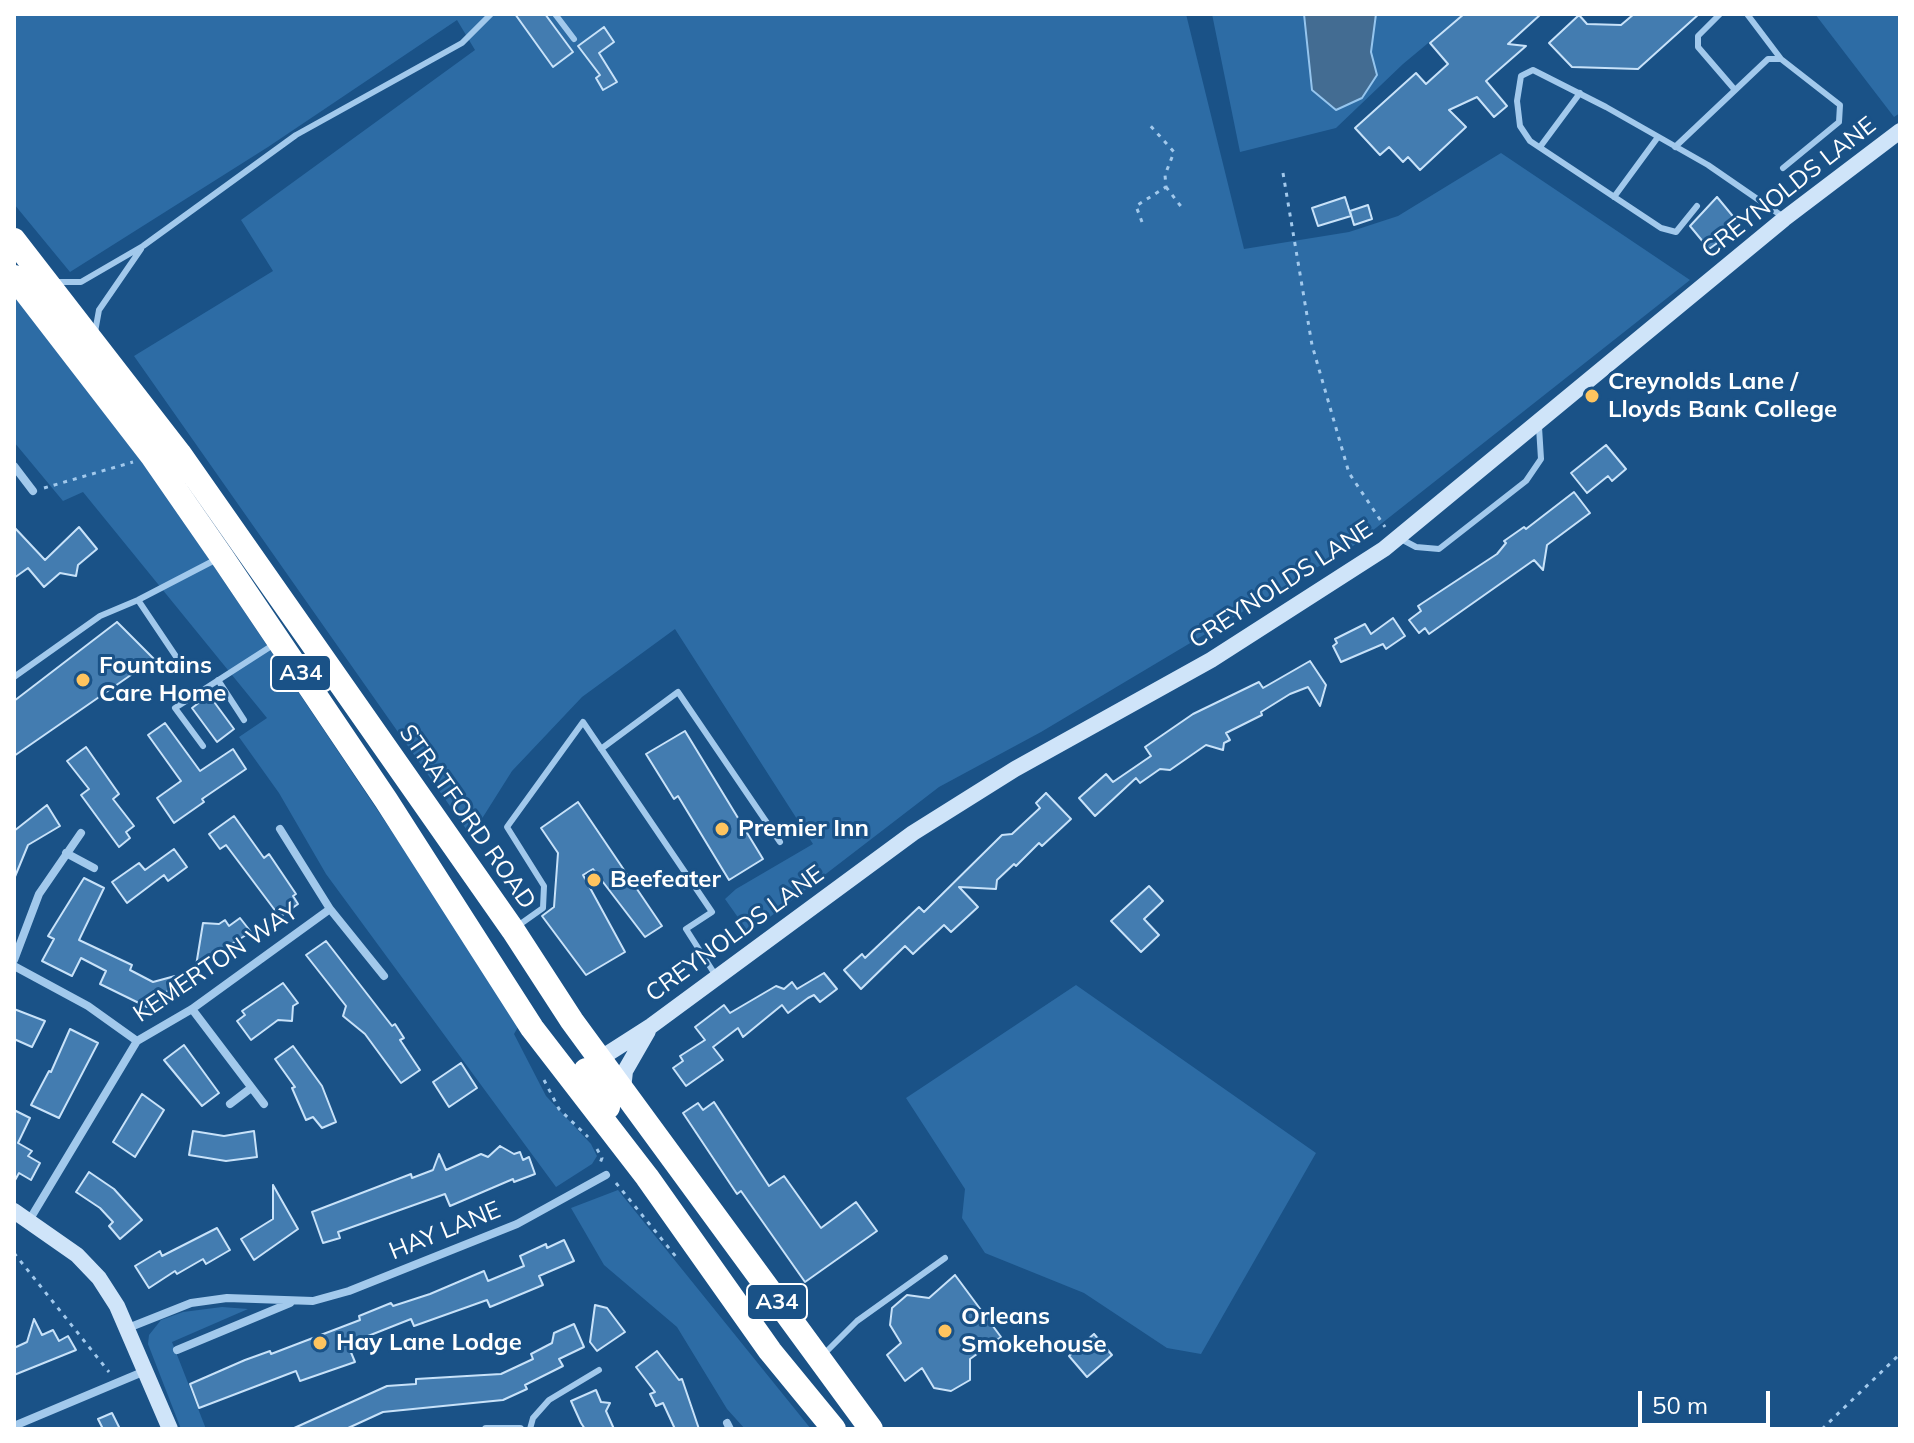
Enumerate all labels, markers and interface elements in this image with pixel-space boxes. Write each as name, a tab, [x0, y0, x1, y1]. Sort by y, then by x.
street label: CREYNOLDS LANE	[1696, 111, 1882, 265]
place label: Creynolds Lane / Lloyds Bank College	[1608, 368, 1837, 424]
marker: Creynolds Lane / Lloyds Bank College	[1583, 387, 1601, 405]
street label: CREYNOLDS LANE	[1184, 515, 1378, 655]
place label: Fountains Care Home	[99, 652, 226, 708]
road number: A34	[271, 655, 331, 691]
marker: Fountains Care Home	[74, 671, 92, 689]
street label: STRATFORD ROAD	[393, 719, 541, 915]
place label: Premier Inn	[738, 815, 869, 843]
marker: Premier Inn	[713, 820, 731, 838]
street label: CREYNOLDS LANE	[640, 860, 830, 1008]
place label: Beefeater	[610, 866, 721, 894]
marker: Beefeater	[585, 871, 603, 889]
street label: KEMERTON WAY	[128, 897, 304, 1029]
street label: HAY LANE	[385, 1196, 505, 1266]
road number: A34	[747, 1284, 807, 1320]
place label: Orleans Smokehouse	[961, 1303, 1107, 1359]
marker: Orleans Smokehouse	[936, 1322, 954, 1340]
place label: Hay Lane Lodge	[336, 1329, 522, 1357]
marker: Hay Lane Lodge	[311, 1334, 329, 1352]
scale bar	[1642, 1375, 1774, 1425]
text: 50 m	[1652, 1390, 1708, 1420]

